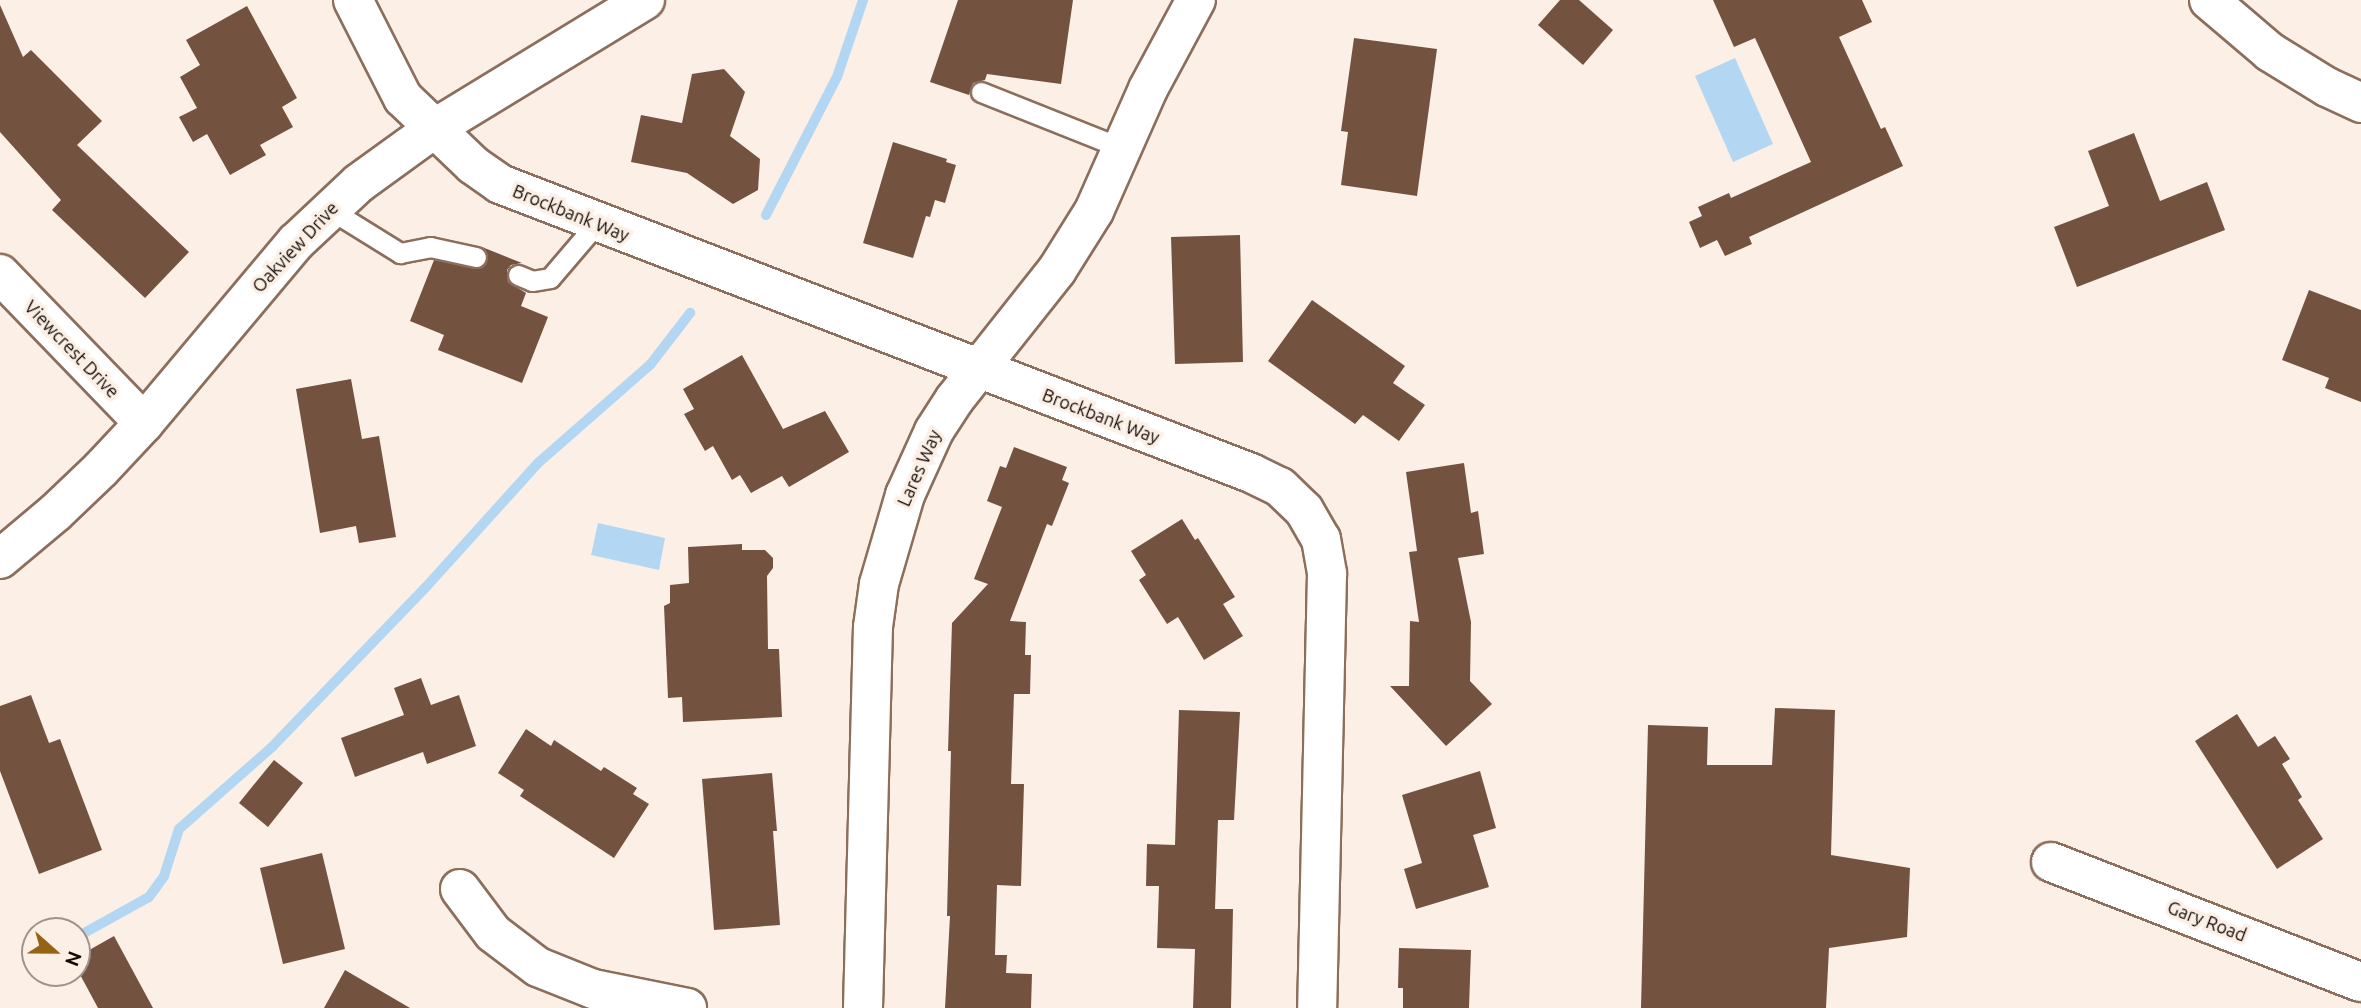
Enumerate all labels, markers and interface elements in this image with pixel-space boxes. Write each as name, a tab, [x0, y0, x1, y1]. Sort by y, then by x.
street label: Brockbank Way	[510, 180, 632, 246]
street label: Oakview Drive	[248, 197, 342, 297]
street label: Viewcrest Drive	[20, 296, 124, 402]
street label: Brockbank Way	[1039, 384, 1163, 448]
street label: Lares Way	[893, 426, 945, 510]
street label: Gary Road	[2165, 896, 2249, 946]
north arrow	[21, 917, 91, 987]
text: N	[61, 948, 87, 969]

